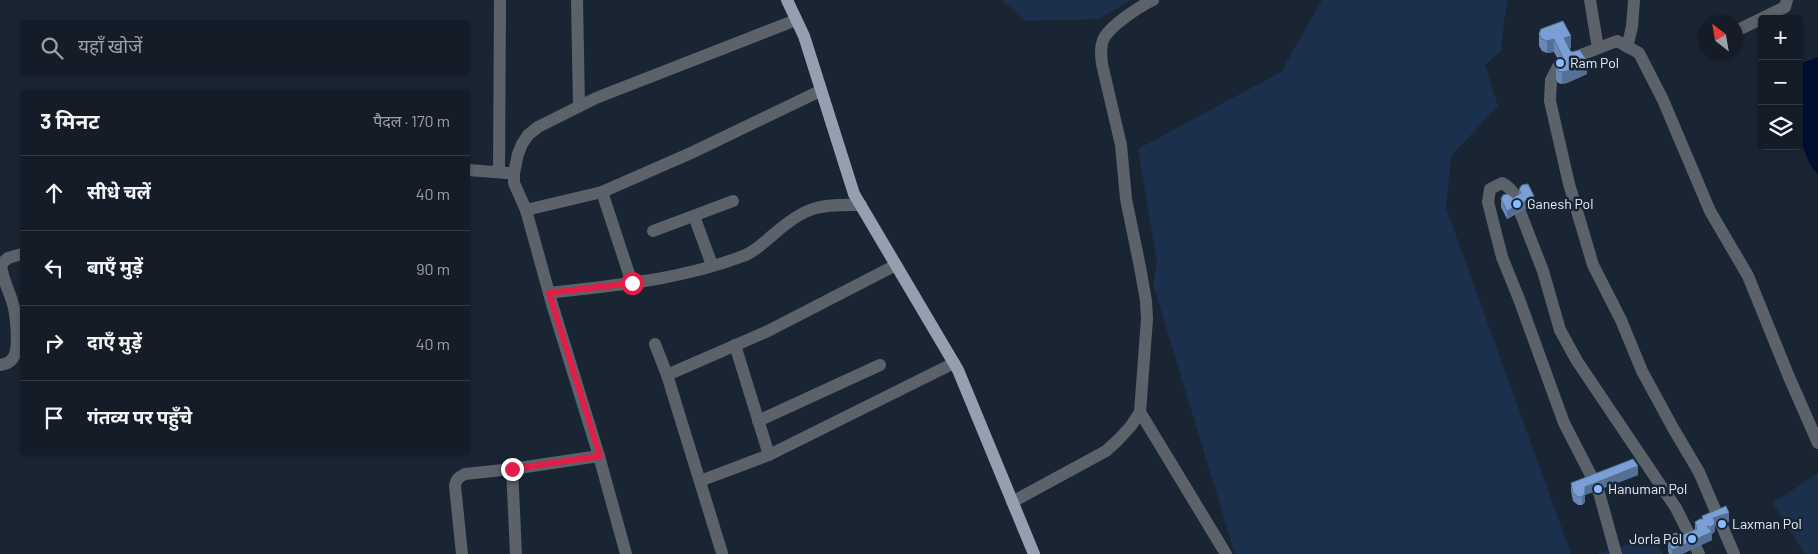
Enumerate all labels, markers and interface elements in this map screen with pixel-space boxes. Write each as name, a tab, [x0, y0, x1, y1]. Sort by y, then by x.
north arrow	[1698, 15, 1743, 60]
map controls	[1758, 15, 1803, 150]
button: +	[1758, 15, 1803, 60]
search box	[20, 20, 470, 75]
icon: search	[38, 34, 66, 62]
text: यहाँ खोजें	[78, 34, 142, 57]
place label: Ram Pol	[1570, 54, 1619, 71]
marker: Ram Pol	[1554, 57, 1566, 69]
button: −	[1758, 60, 1803, 105]
button: layers	[1758, 105, 1803, 150]
text: 3 मिनट	[40, 108, 100, 133]
text: पैदल · 170 m	[373, 111, 450, 130]
icon: ahead	[40, 179, 68, 207]
text: सीधे चलें	[87, 180, 151, 203]
text: 40 m	[416, 184, 450, 203]
place label: Ganesh Pol	[1527, 195, 1593, 212]
marker: Ganesh Pol	[1511, 198, 1523, 210]
icon: left	[40, 254, 68, 282]
text: बाएँ मुड़ें	[87, 255, 143, 278]
text: 90 m	[416, 259, 450, 278]
route start	[621, 272, 644, 295]
icon: right	[40, 329, 68, 357]
text: दाएँ मुड़ें	[87, 330, 142, 353]
text: 40 m	[416, 334, 450, 353]
icon: arrive	[40, 404, 68, 432]
text: गंतव्य पर पहुँचे	[87, 405, 192, 428]
route end	[501, 458, 524, 481]
place label: Hanuman Pol	[1608, 480, 1687, 497]
marker: Hanuman Pol	[1592, 483, 1604, 495]
place label: Laxman Pol	[1732, 515, 1802, 532]
marker: Laxman Pol	[1716, 518, 1728, 530]
place label: Jorla Pol	[1629, 530, 1682, 547]
marker: Jorla Pol	[1686, 533, 1698, 545]

